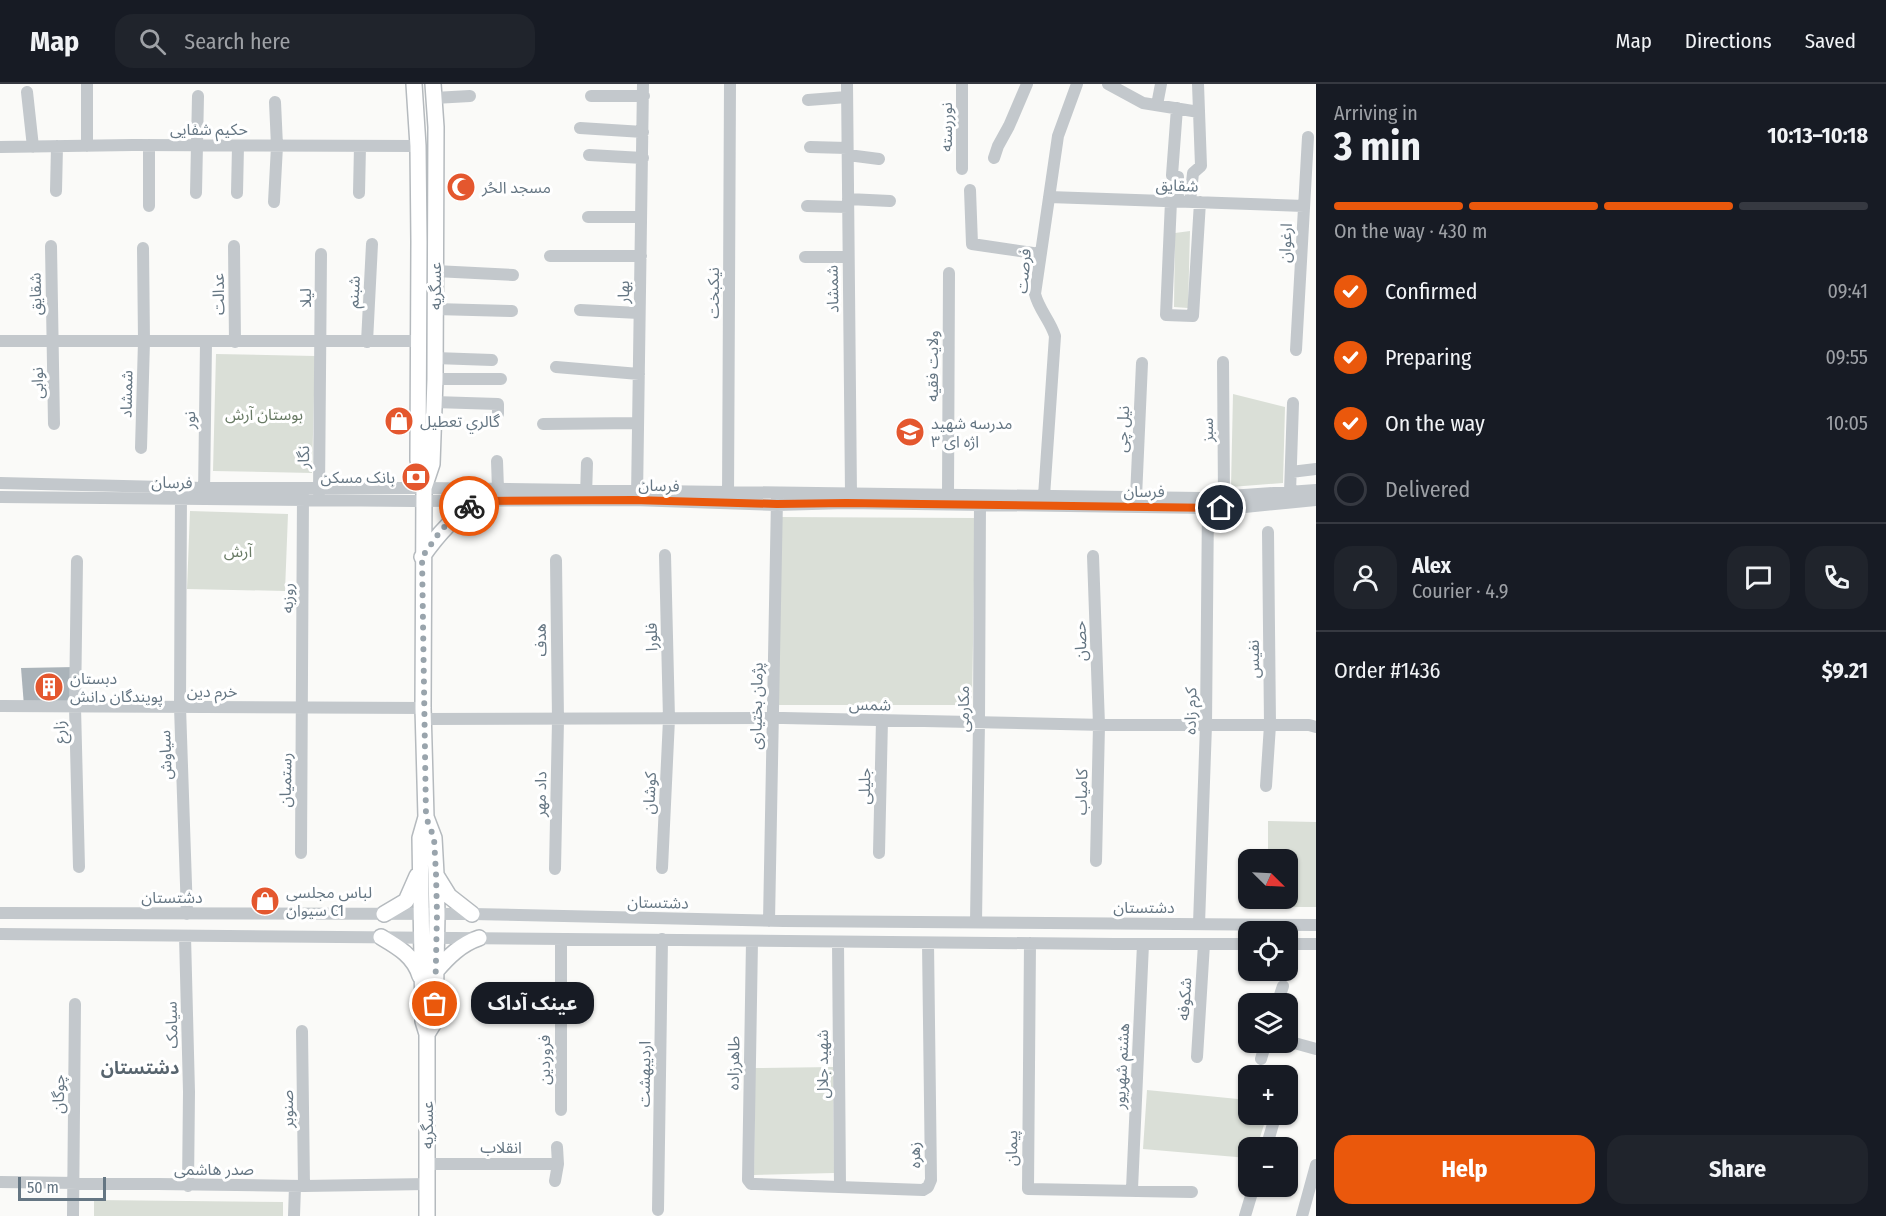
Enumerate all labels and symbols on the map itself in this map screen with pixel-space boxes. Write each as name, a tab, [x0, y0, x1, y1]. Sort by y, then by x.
street label: نوررسته	[937, 102, 956, 152]
street label: حکیم شفایی	[170, 120, 248, 142]
mosque icon: مسجد الحُر	[445, 171, 477, 203]
street label: شقایق	[1155, 175, 1199, 197]
place label: مسجد الحُر	[481, 178, 551, 197]
street label: ارغوان	[1275, 223, 1296, 263]
street label: فرصت	[1012, 248, 1035, 294]
street label: عسگریه	[426, 262, 445, 310]
street label: شمشاد	[823, 265, 842, 313]
street label: نیکبخت	[704, 267, 723, 319]
street label: شقایق	[26, 272, 46, 316]
street label: عدالت	[209, 273, 228, 315]
street label: شبنم	[343, 275, 367, 309]
street label: بهار	[614, 280, 633, 305]
street label: لیلا	[296, 288, 315, 308]
street label: ولایت فقیه	[923, 330, 942, 402]
street label: نوابی	[28, 367, 47, 399]
street label: شمشاد	[117, 370, 136, 418]
park label: بوستان آرش	[225, 405, 303, 424]
shop icon: گالري تعطيل	[383, 405, 415, 437]
street label: نیل چی	[1112, 405, 1134, 453]
street label: نور	[180, 411, 199, 430]
place label: گالري تعطيل	[420, 412, 500, 434]
place label: مدرسه شهید اژه ای ۳	[931, 414, 1013, 451]
school or university icon: مدرسه شهید اژه ای ۳	[894, 416, 926, 448]
street label: سبز	[1198, 418, 1217, 443]
street label: نگار	[294, 445, 313, 470]
bank icon: بانک مسکن	[400, 461, 432, 493]
place label: بانک مسکن	[321, 468, 395, 487]
street label: فرسان	[151, 473, 193, 492]
street label: فرسان	[638, 475, 680, 496]
courier	[439, 476, 499, 536]
street label: فرسان	[1123, 482, 1165, 501]
pin	[1195, 482, 1246, 533]
park label: آرش	[224, 542, 254, 561]
street label: روزبه	[278, 583, 297, 613]
street label: حصان	[1070, 621, 1091, 661]
street label: فلورا	[642, 622, 661, 652]
street label: هدف	[531, 623, 550, 657]
street label: نفیس	[1244, 640, 1263, 678]
street label: پژمان بختیاری	[746, 662, 768, 750]
place label: دبستان پویندگان دانش	[70, 669, 163, 707]
building icon: دبستان پویندگان دانش	[33, 671, 65, 703]
street label: خرم دین	[187, 682, 237, 704]
street label: مکارمی	[954, 686, 973, 732]
street label: کرم زاده	[1181, 687, 1203, 735]
street label: شمس	[849, 695, 891, 714]
street label: زارع	[50, 720, 72, 744]
street label: سیاوش	[155, 730, 176, 780]
street label: رستمیان	[276, 752, 295, 808]
street label: جلیلی	[855, 767, 874, 805]
street label: کامیاب	[1072, 768, 1091, 815]
street label: داد مهر	[531, 771, 550, 818]
street label: کوشان	[639, 771, 660, 815]
north arrow	[1238, 849, 1298, 909]
place label: لباس مجلسی سیوان C1	[286, 883, 372, 920]
shop icon: لباس مجلسی سیوان C1	[249, 885, 281, 917]
street label: دشتستان	[141, 888, 203, 907]
street label: دشتستان	[627, 892, 689, 913]
street label: دشتستان	[1113, 898, 1175, 917]
street label: شکوفه	[1174, 977, 1195, 1021]
pin	[409, 978, 460, 1029]
callout: عینک آداک	[471, 983, 594, 1025]
street label: سیامک	[162, 1001, 181, 1049]
street label: هشتم شهریور	[1110, 1022, 1136, 1111]
street label: شهید جلال	[813, 1029, 833, 1099]
street label: فروردین	[535, 1035, 554, 1085]
street label: طاهرزاده	[724, 1035, 743, 1090]
street label: اردیبهشت	[634, 1041, 655, 1107]
district label: دشتستان	[101, 1057, 179, 1079]
street label: چوگان	[49, 1074, 69, 1114]
street label: صنوبر	[278, 1090, 297, 1129]
street label: عسگریه	[418, 1101, 437, 1149]
street label: پیمان	[1002, 1130, 1022, 1166]
street label: انقلاب	[480, 1138, 522, 1157]
street label: زهره	[905, 1142, 924, 1168]
street label: صدر هاشمی	[174, 1160, 254, 1179]
scale bar	[18, 1174, 106, 1202]

